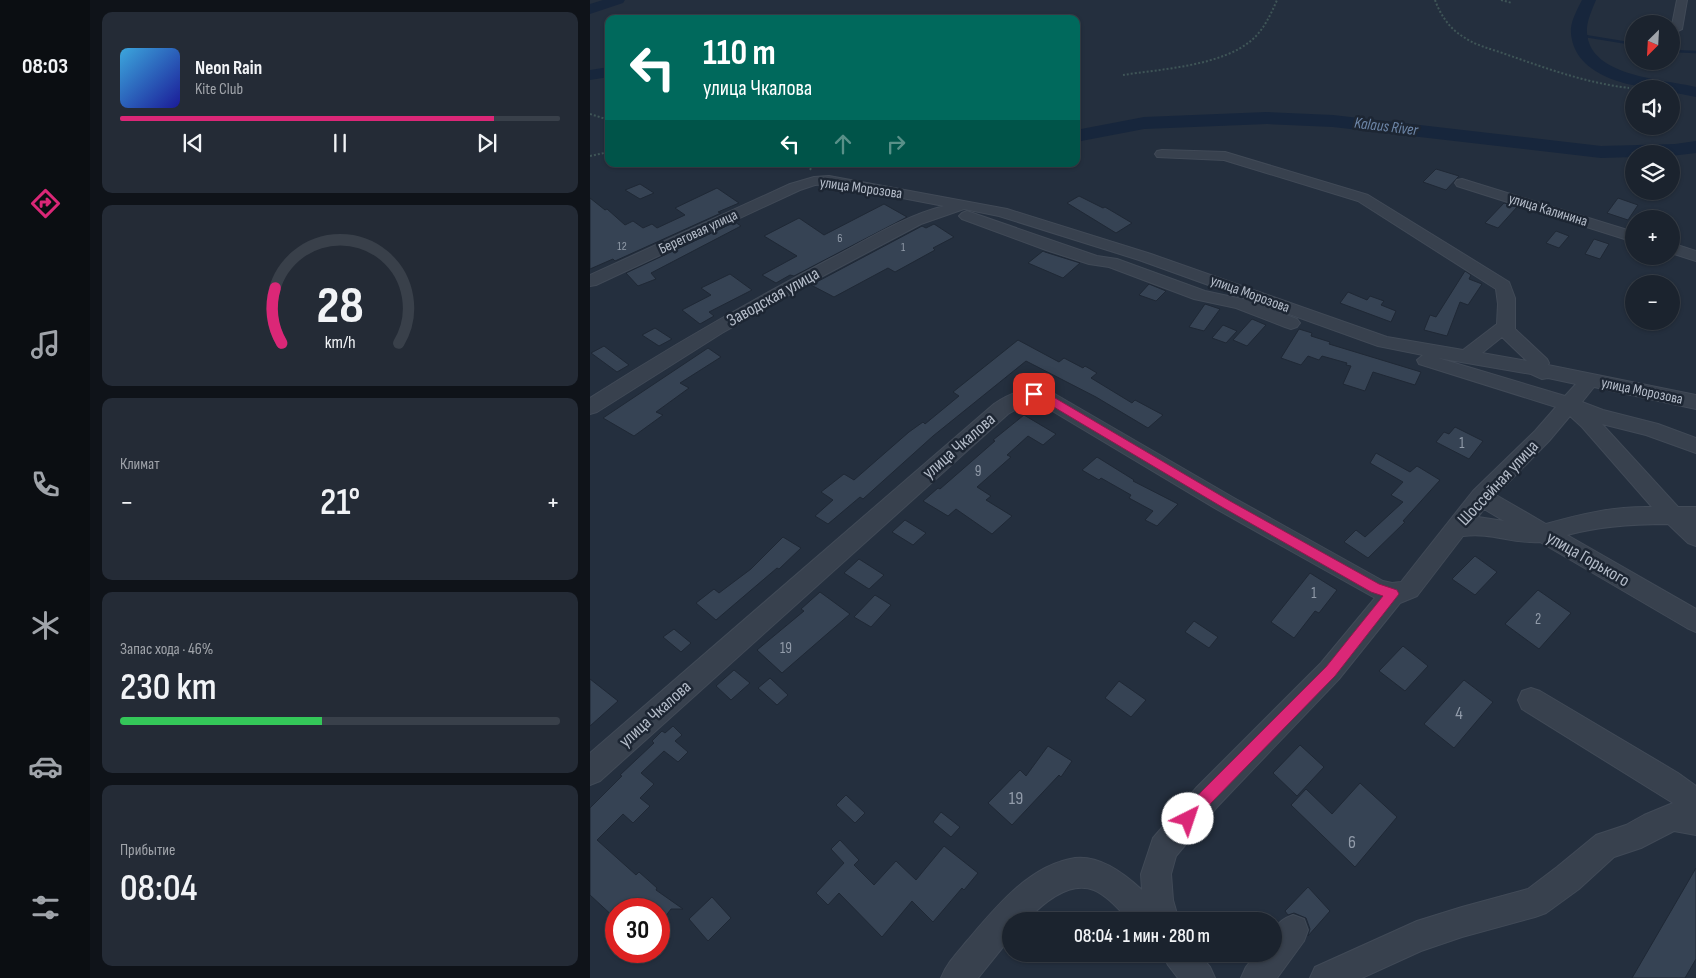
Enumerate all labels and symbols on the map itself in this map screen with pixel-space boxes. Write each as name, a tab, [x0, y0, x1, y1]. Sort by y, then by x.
north arrow	[1625, 15, 1680, 70]
water label: Kalaus River	[1353, 114, 1419, 140]
street label: улица Морозова	[819, 173, 904, 203]
street label: улица Калинина	[1506, 189, 1590, 231]
street label: Береговая улица	[655, 205, 741, 259]
house number: 6	[837, 231, 843, 246]
house number: 12	[617, 239, 627, 254]
house number: 1	[901, 240, 906, 255]
street label: Заводская улица	[723, 263, 823, 331]
street label: улица Морозова	[1208, 271, 1292, 317]
pin	[1013, 373, 1055, 415]
street label: улица Морозова	[1599, 373, 1685, 409]
street label: улица Чкалова	[918, 409, 1000, 483]
house number: 1	[1459, 434, 1465, 453]
street label: Шоссейная улица	[1453, 436, 1543, 530]
house number: 9	[975, 462, 981, 481]
street label: улица Горького	[1543, 527, 1633, 591]
house number: 1	[1311, 584, 1317, 603]
house number: 2	[1535, 610, 1541, 629]
house number: 19	[780, 639, 792, 658]
street label: улица Чкалова	[615, 676, 695, 752]
house number: 4	[1455, 703, 1463, 724]
house number: 19	[1009, 788, 1023, 809]
position arrow	[1161, 792, 1213, 844]
house number: 6	[1348, 832, 1356, 853]
speed limit sign: 30	[605, 898, 670, 963]

